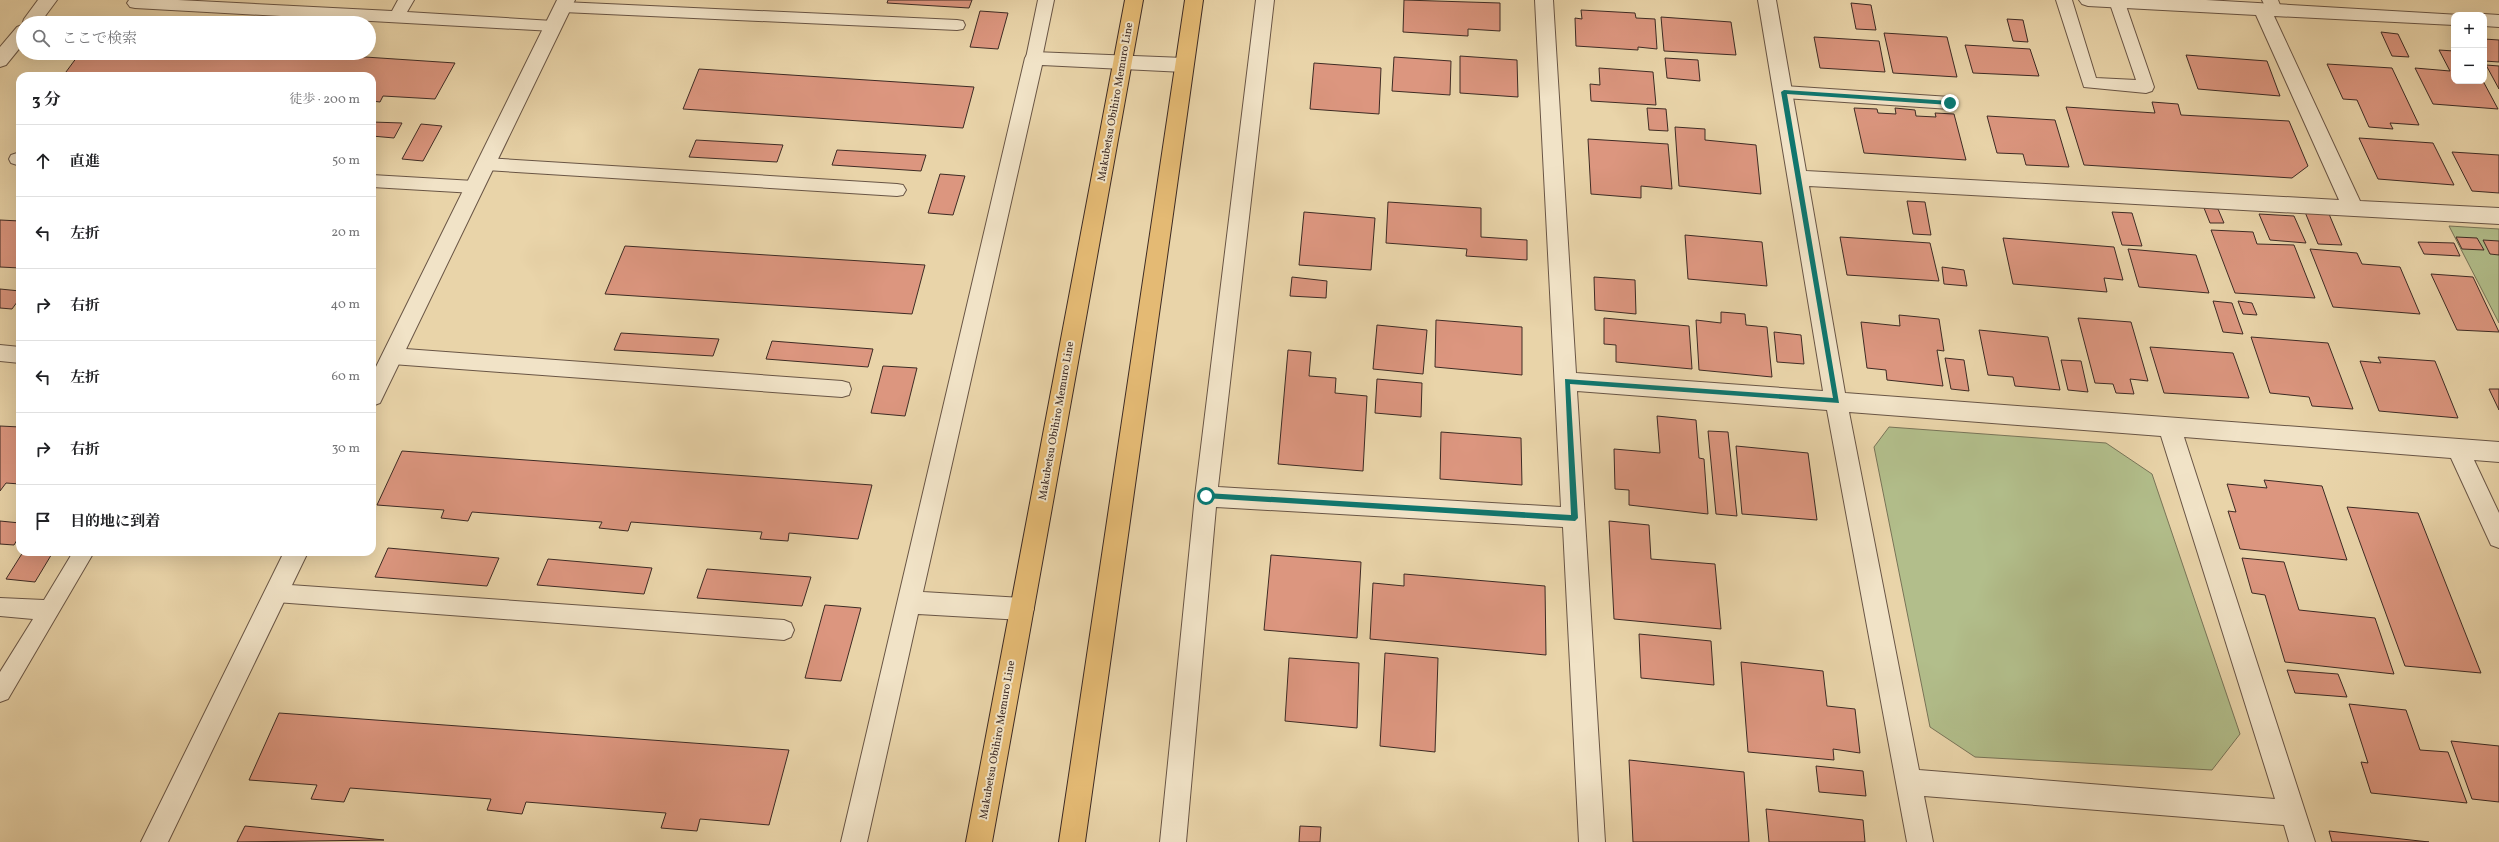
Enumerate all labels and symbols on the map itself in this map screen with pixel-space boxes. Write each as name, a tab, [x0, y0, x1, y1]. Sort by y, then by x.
street label: Makubetsu Obihiro Memuro Line	[1095, 21, 1137, 183]
route end	[1941, 94, 1959, 112]
street label: Makubetsu Obihiro Memuro Line	[1036, 340, 1078, 502]
route start	[1197, 487, 1215, 505]
street label: Makubetsu Obihiro Memuro Line	[977, 659, 1019, 821]

